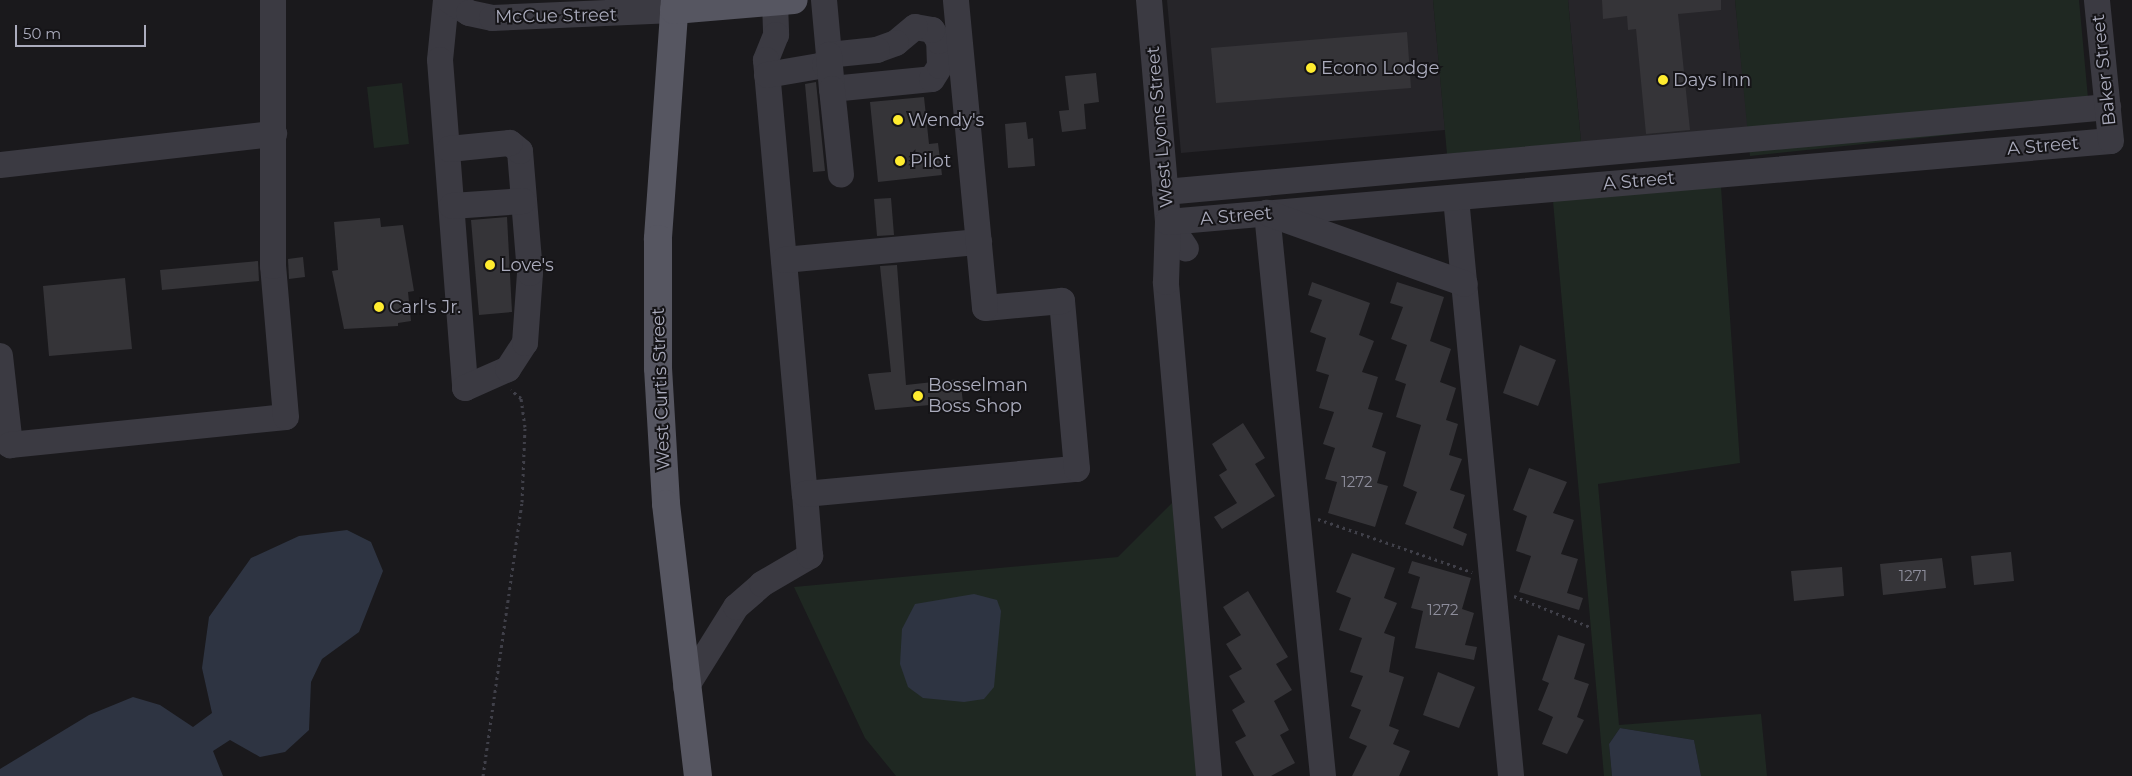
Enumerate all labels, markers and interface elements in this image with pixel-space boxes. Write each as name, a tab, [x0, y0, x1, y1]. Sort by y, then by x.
street label: McCue Street	[495, 4, 617, 28]
street label: Baker Street	[2087, 13, 2121, 127]
scale bar	[18, 15, 149, 47]
text: 50 m	[23, 24, 61, 43]
street label: West Lyons Street	[1142, 45, 1178, 209]
place label: Econo Lodge	[1321, 57, 1439, 79]
marker: Econo Lodge	[1305, 62, 1317, 74]
place label: Days Inn	[1673, 69, 1751, 91]
marker: Days Inn	[1657, 74, 1669, 86]
place label: Wendy's	[908, 109, 984, 131]
marker: Wendy's	[892, 114, 904, 126]
street label: A Street	[2006, 132, 2080, 160]
place label: Pilot	[910, 150, 951, 172]
marker: Pilot	[894, 155, 906, 167]
street label: A Street	[1602, 167, 1676, 195]
street label: A Street	[1199, 202, 1273, 230]
place label: Love's	[500, 254, 554, 276]
marker: Love's	[484, 259, 496, 271]
place label: Carl's Jr.	[389, 296, 461, 318]
marker: Carl's Jr.	[373, 301, 385, 313]
street label: West Curtis Street	[647, 307, 675, 471]
place label: Bosselman Boss Shop	[928, 375, 1028, 418]
marker: Bosselman Boss Shop	[912, 390, 924, 402]
house number: 1272	[1341, 473, 1373, 491]
house number: 1271	[1899, 567, 1927, 585]
house number: 1272	[1427, 601, 1459, 619]

